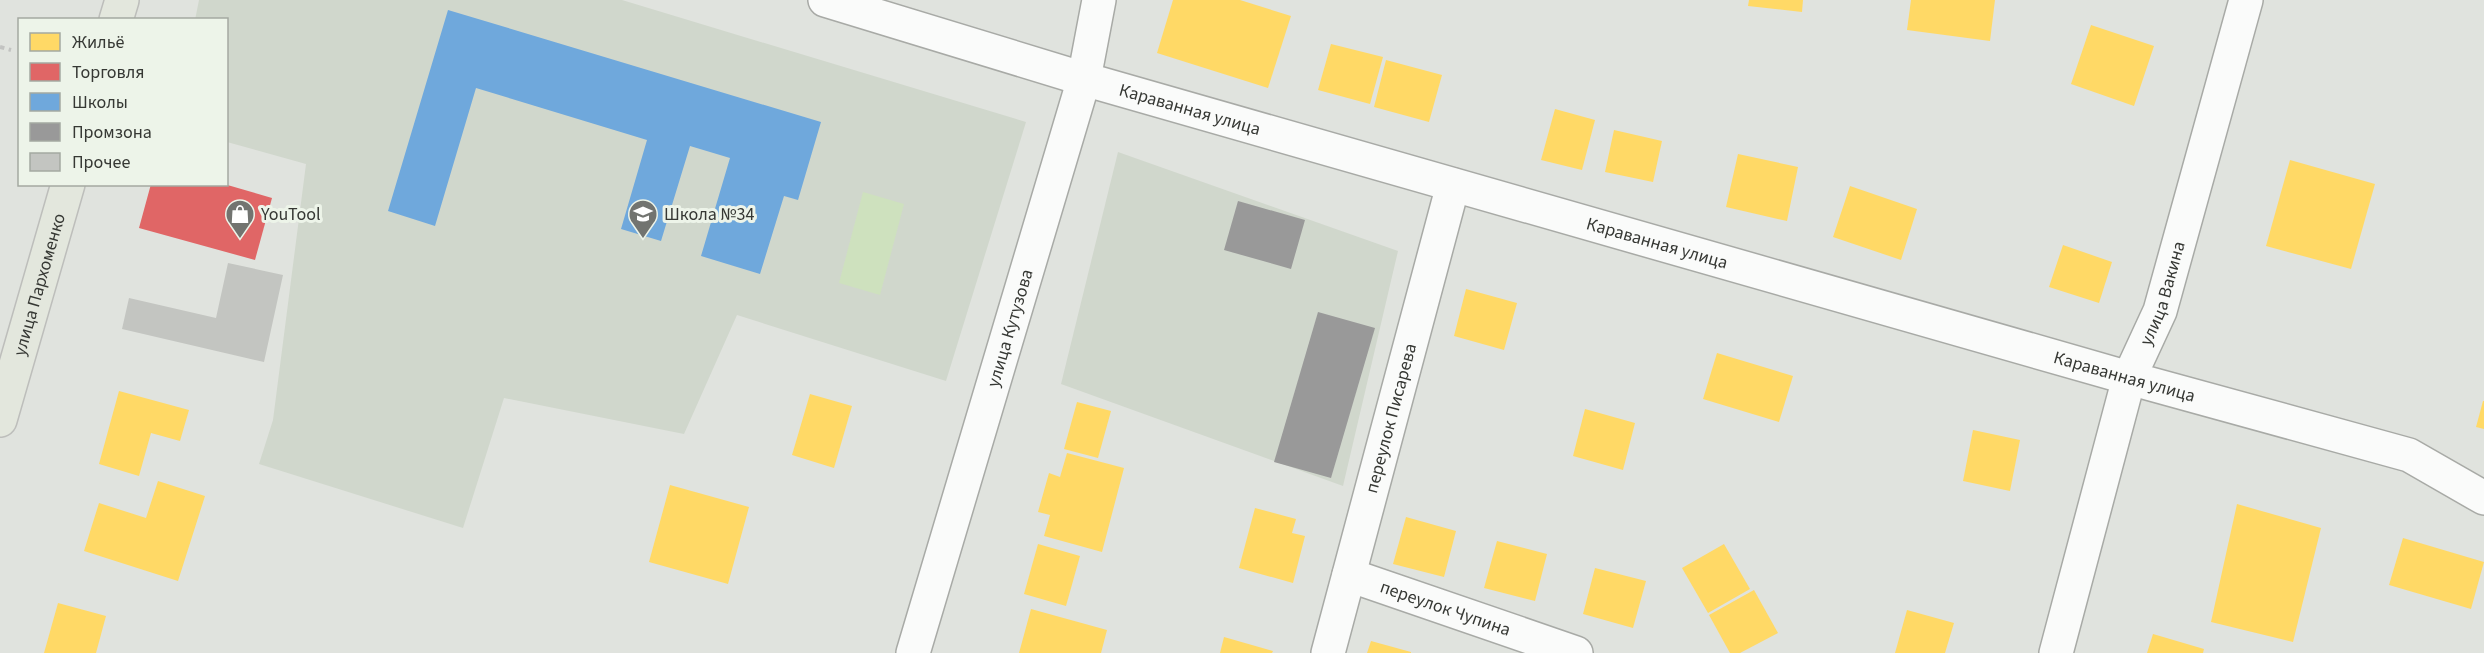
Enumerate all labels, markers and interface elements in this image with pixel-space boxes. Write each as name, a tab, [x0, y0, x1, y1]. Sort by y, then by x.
legend	[18, 18, 228, 186]
text: Жильё	[72, 30, 125, 55]
text: Торговля	[72, 60, 145, 85]
street label: Караванная улица	[1116, 77, 1264, 141]
text: Школы	[72, 90, 128, 115]
text: Промзона	[72, 120, 152, 145]
text: Прочее	[72, 150, 130, 175]
shop icon: YouTool	[224, 198, 256, 240]
school or university icon: Школа №34	[627, 198, 659, 240]
place label: YouTool	[260, 202, 321, 227]
place label: Школа №34	[664, 202, 754, 227]
street label: улица Пархоменко	[7, 210, 71, 359]
street label: Караванная улица	[1584, 211, 1731, 275]
street label: улица Вакина	[2133, 238, 2191, 350]
street label: улица Кутузова	[980, 266, 1039, 390]
street label: переулок Писарева	[1359, 341, 1423, 496]
street label: Караванная улица	[2051, 345, 2198, 408]
street label: переулок Чупина	[1377, 574, 1514, 642]

